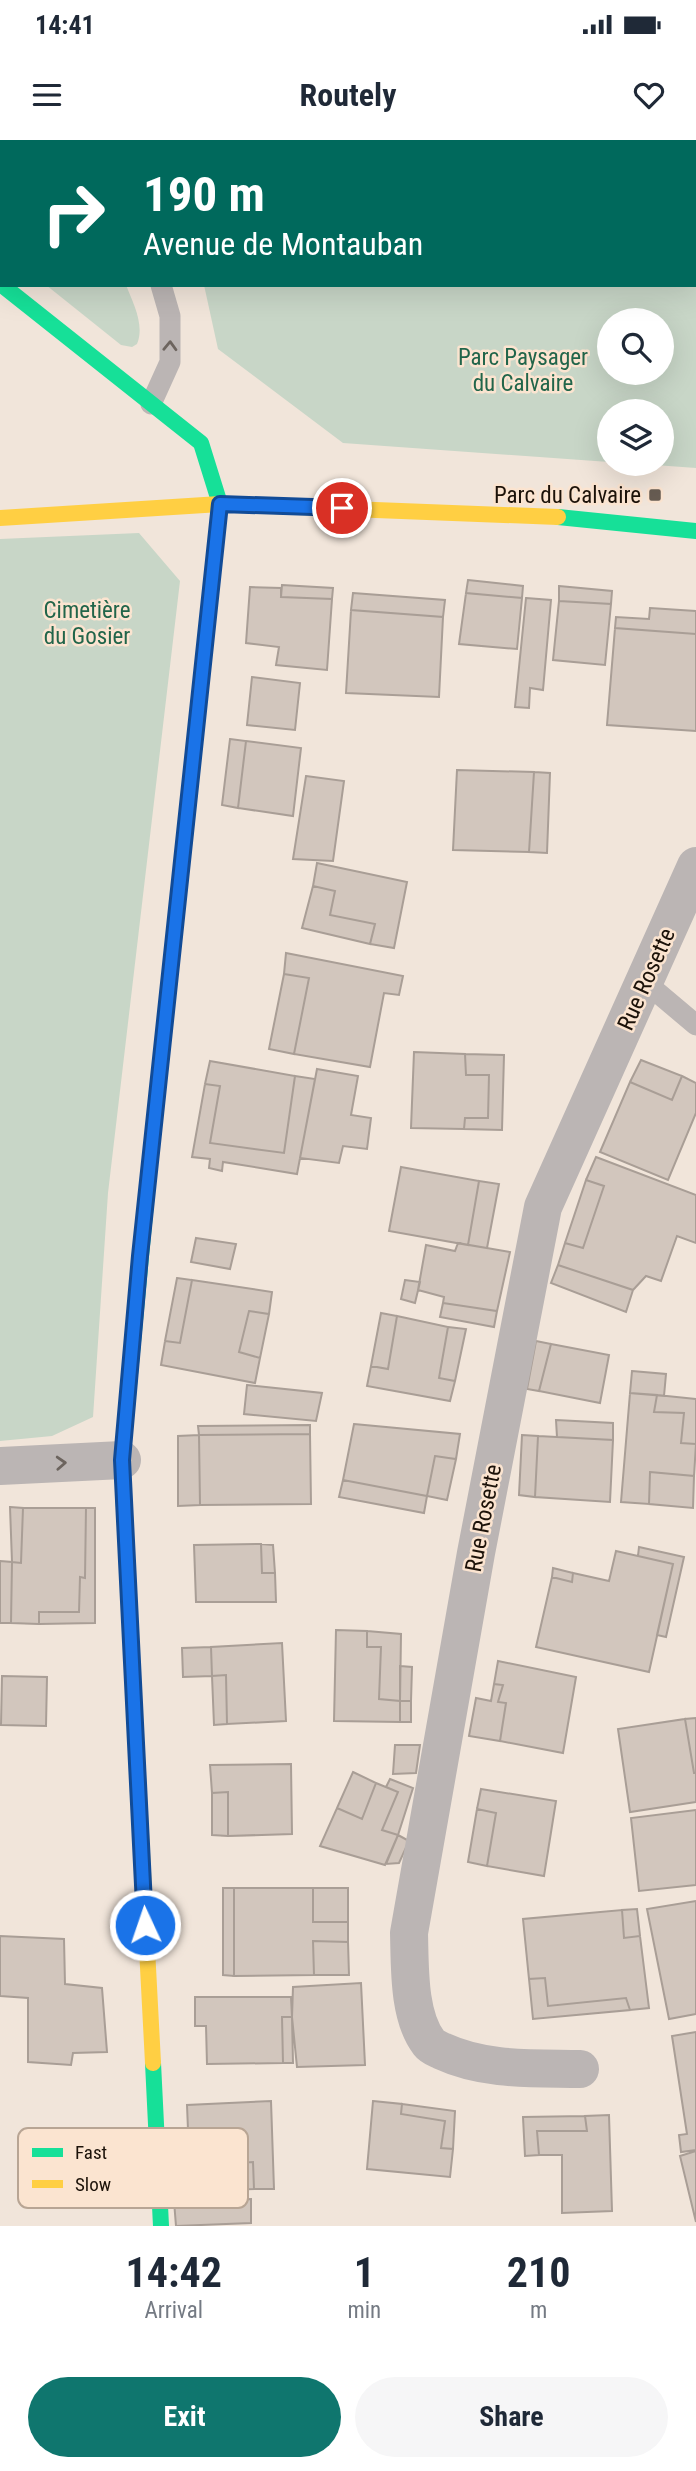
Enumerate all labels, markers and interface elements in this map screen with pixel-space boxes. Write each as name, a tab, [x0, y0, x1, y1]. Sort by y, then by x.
text: 14:41	[35, 10, 95, 40]
icon: menu	[28, 76, 66, 114]
text: Routely	[300, 76, 396, 114]
icon: heart	[630, 76, 668, 114]
text: 190 m	[143, 166, 265, 223]
icon: right	[28, 168, 119, 259]
text: Avenue de Montauban	[143, 225, 423, 263]
map controls	[597, 308, 674, 476]
button: search	[597, 308, 674, 385]
one-way arrow	[163, 340, 178, 351]
park label: Parc Paysager du Calvaire	[458, 344, 588, 397]
button: layers	[597, 399, 674, 476]
pin	[312, 478, 372, 538]
place label: Parc du Calvaire	[494, 482, 641, 509]
marker: Parc du Calvaire	[647, 487, 663, 503]
icon: arrive	[323, 489, 361, 527]
park label: Cimetière du Gosier	[44, 597, 130, 650]
street label: Rue Rosette	[612, 924, 681, 1034]
one-way arrow	[56, 1455, 67, 1470]
street label: Rue Rosette	[460, 1462, 507, 1574]
position arrow	[108, 1888, 182, 1962]
legend	[18, 2128, 248, 2208]
text: Fast	[75, 2141, 107, 2164]
text: Slow	[75, 2173, 111, 2196]
text: 14:42	[126, 2248, 222, 2297]
text: 1	[354, 2248, 375, 2297]
text: 210	[507, 2248, 570, 2297]
text: Arrival	[144, 2297, 203, 2324]
text: min	[347, 2297, 381, 2324]
text: m	[530, 2297, 547, 2324]
button: Exit	[28, 2377, 341, 2457]
button: Share	[355, 2377, 668, 2457]

